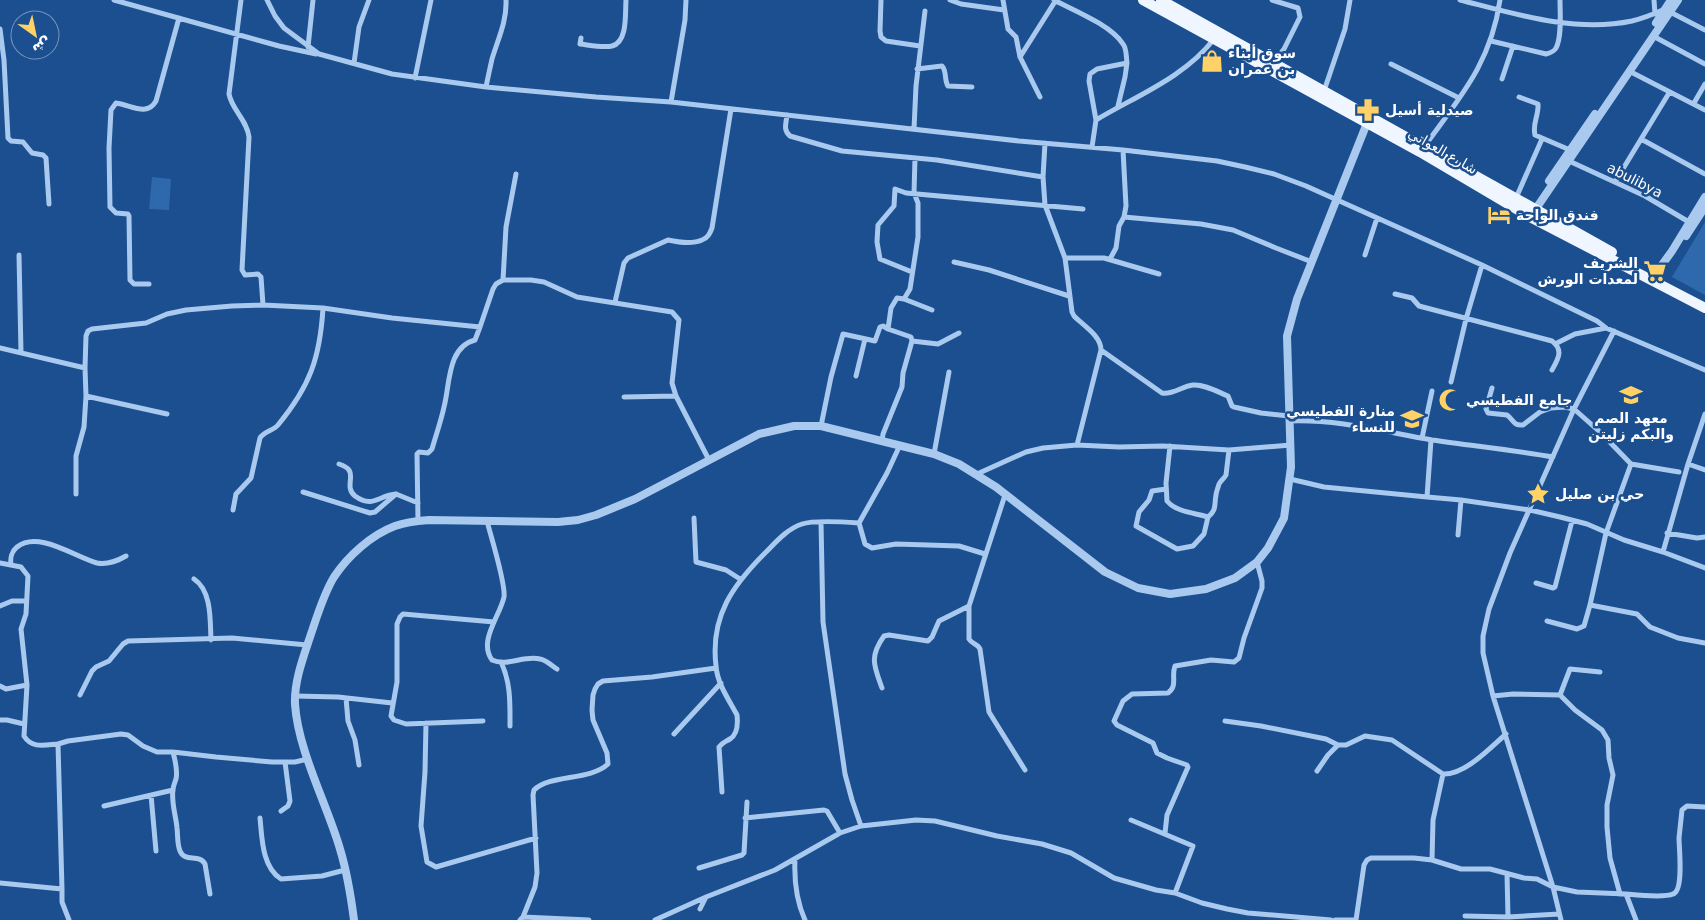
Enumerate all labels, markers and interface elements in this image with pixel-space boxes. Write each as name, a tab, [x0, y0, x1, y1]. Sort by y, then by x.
north arrow	[10, 10, 60, 60]
text: ش	[30, 34, 55, 58]
place label: سوق أبناء بن عمران	[1228, 44, 1296, 78]
shop icon: سوق أبناء بن عمران	[1199, 48, 1225, 74]
pharmacy icon: صيدلية أسيل	[1355, 97, 1381, 123]
place label: صيدلية أسيل	[1385, 101, 1473, 118]
street label: شارع العواتي	[1405, 125, 1480, 178]
street label: abulibya	[1605, 159, 1665, 201]
hotel icon: فندق الواحة	[1486, 202, 1512, 228]
place label: فندق الواحة	[1516, 207, 1599, 224]
place label: الشريف لمعدات الورش	[1537, 255, 1638, 288]
supermarket icon: الشريف لمعدات الورش	[1642, 258, 1668, 284]
school or university icon: معهد الصم والبكم زليتن	[1618, 382, 1644, 408]
mosque icon: جامع الفطيسي	[1437, 387, 1463, 413]
place label: جامع الفطيسي	[1466, 392, 1572, 409]
place label: منارة الفطيسي للنساء	[1286, 403, 1395, 435]
school or university icon: منارة الفطيسي للنساء	[1399, 406, 1425, 432]
place label: معهد الصم والبكم زليتن	[1588, 410, 1674, 443]
place icon: حي بن صليل	[1525, 481, 1551, 507]
place label: حي بن صليل	[1555, 486, 1644, 503]

